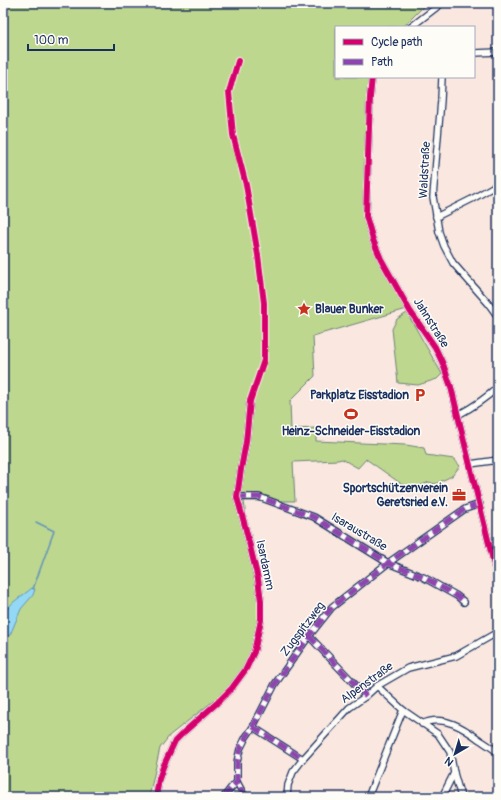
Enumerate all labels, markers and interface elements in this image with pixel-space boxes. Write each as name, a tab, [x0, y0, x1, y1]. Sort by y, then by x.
scale bar	[28, 26, 114, 52]
legend	[335, 26, 475, 78]
text: 100 m	[34, 33, 69, 48]
text: Cycle path	[371, 35, 423, 50]
text: Path	[371, 55, 393, 70]
street label: Waldstraße	[416, 141, 434, 199]
street label: Jahnstraße	[410, 295, 452, 351]
place icon: Blauer Bunker	[296, 301, 312, 317]
place label: Blauer Bunker	[315, 302, 384, 317]
parking icon: Parkplatz Eisstadion	[412, 387, 428, 403]
place label: Parkplatz Eisstadion	[310, 388, 409, 403]
sports icon: Heinz-Schneider-Eisstadion	[343, 406, 359, 422]
place label: Heinz-Schneider-Eisstadion	[282, 424, 421, 439]
place label: Sportschützenverein Geretsried e.V.	[343, 481, 448, 510]
office icon: Sportschützenverein Geretsried e.V.	[451, 487, 467, 503]
street label: Isaraustraße	[328, 509, 390, 555]
street label: Isardamm	[252, 538, 278, 592]
street label: Zugspitzweg	[278, 599, 328, 659]
street label: Alpenstraße	[338, 659, 396, 707]
north arrow	[435, 734, 475, 774]
text: N	[442, 754, 456, 769]

